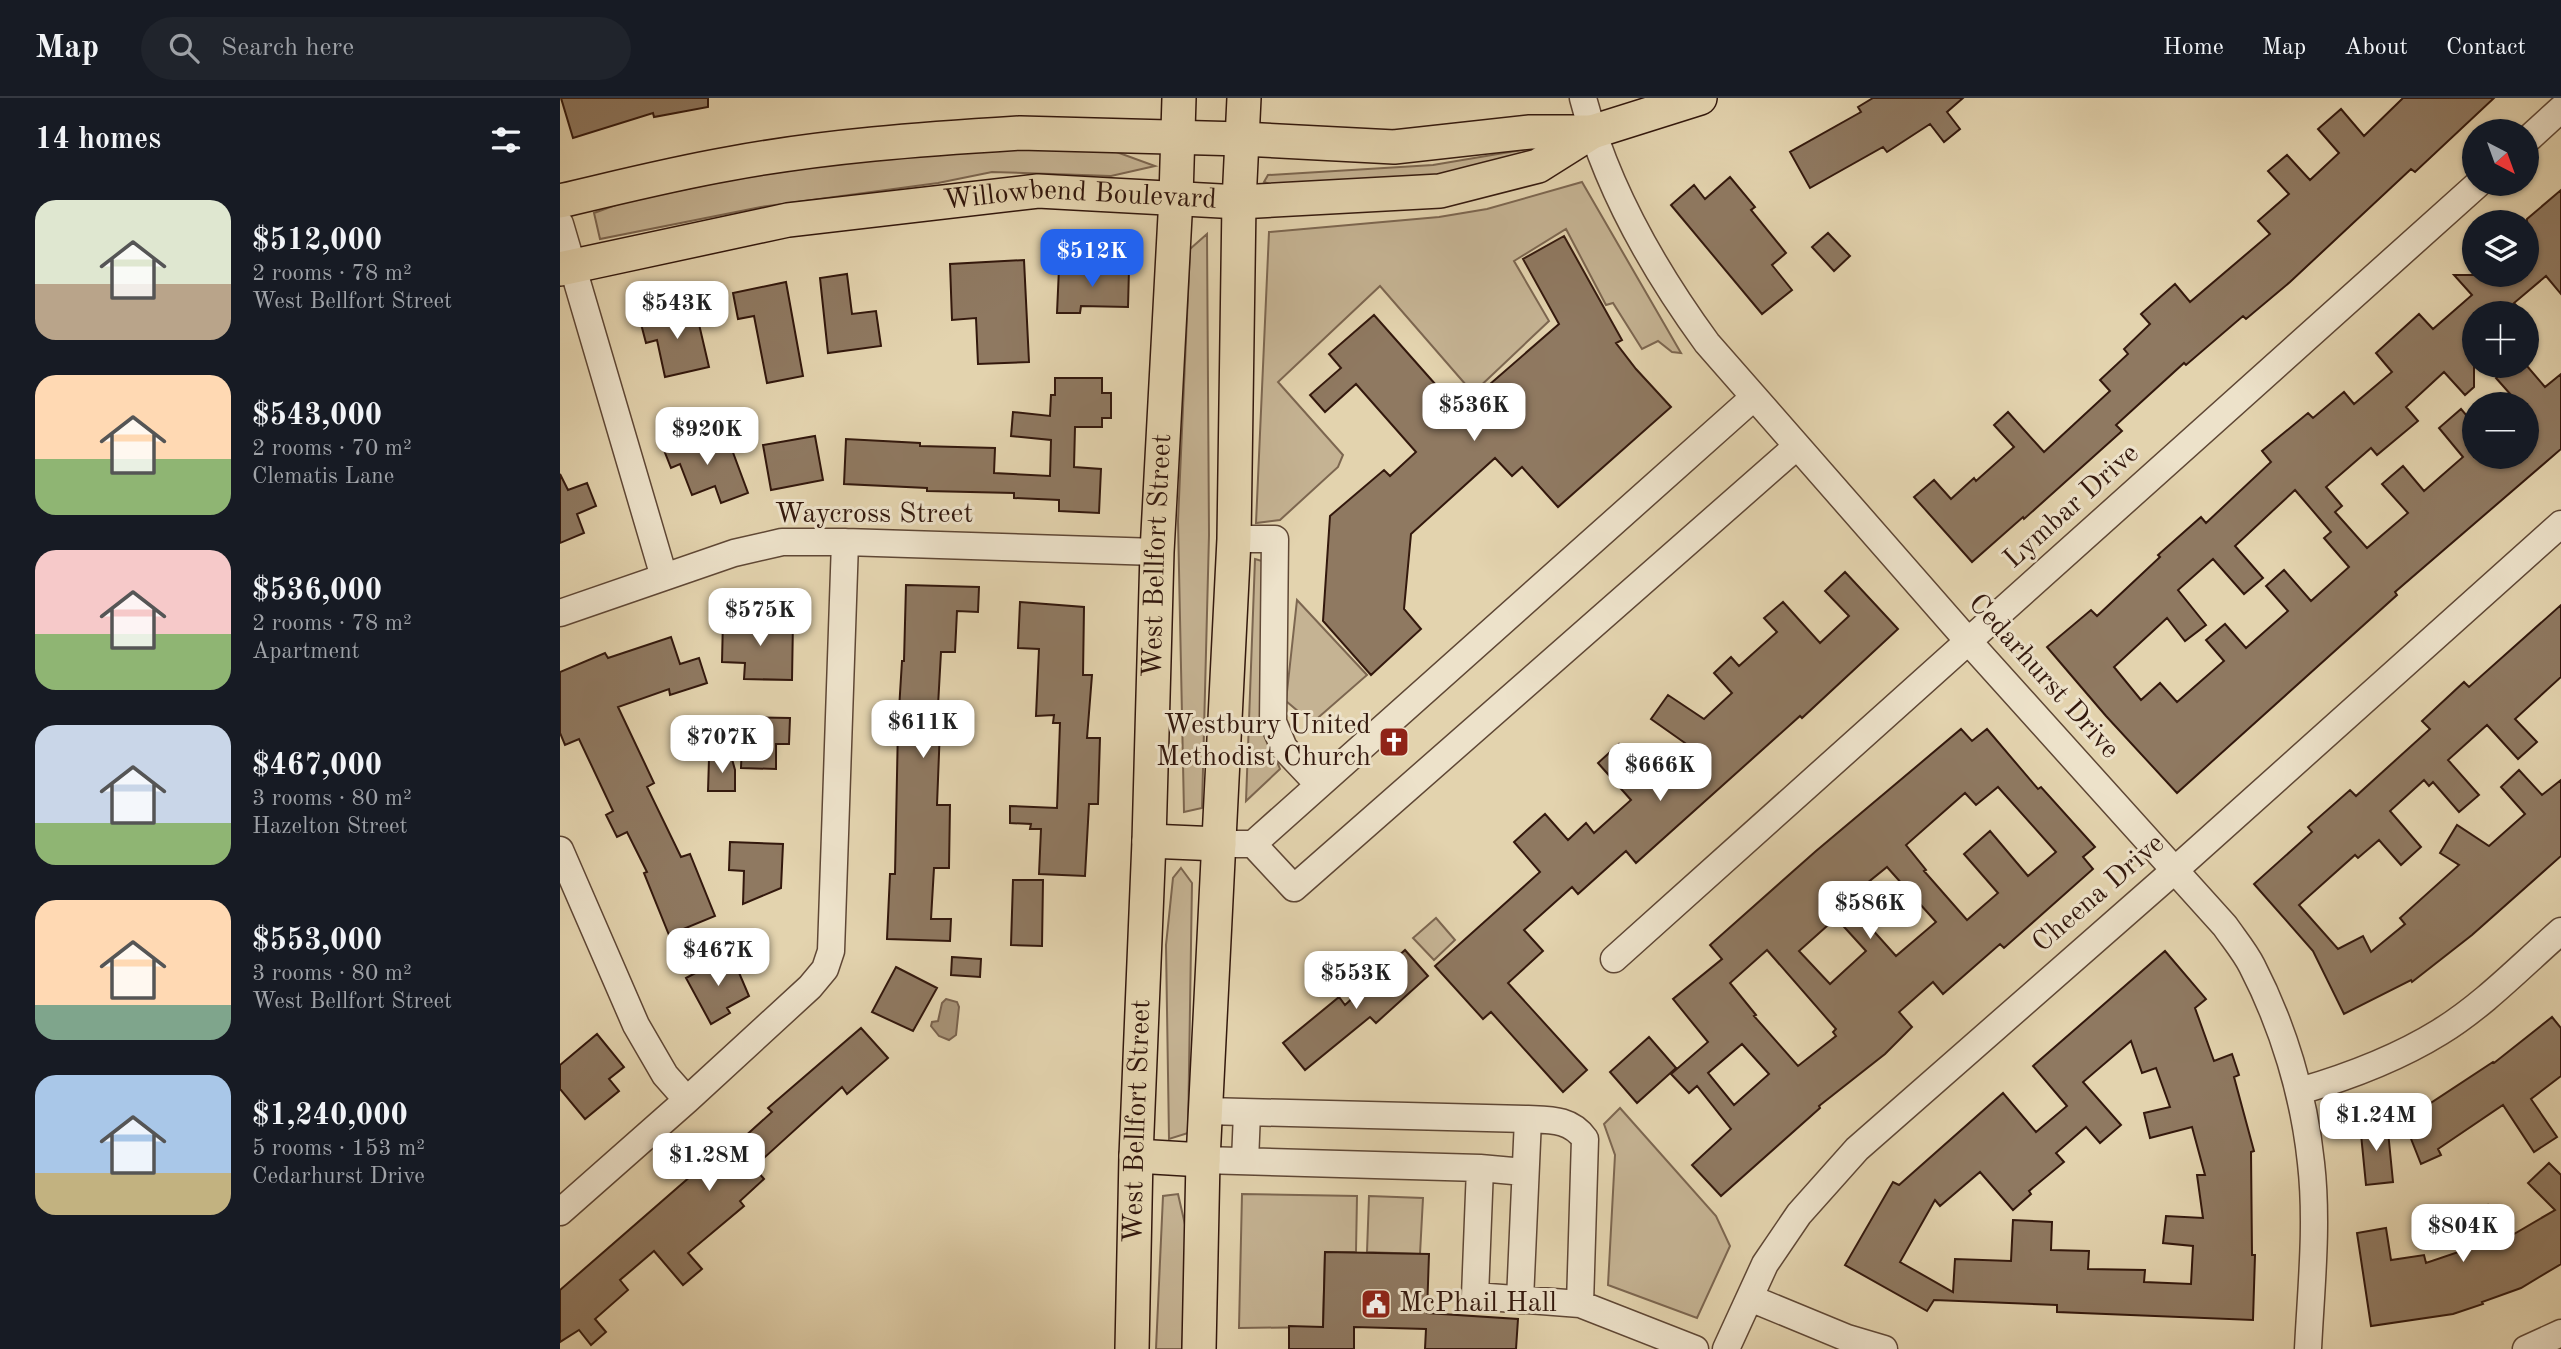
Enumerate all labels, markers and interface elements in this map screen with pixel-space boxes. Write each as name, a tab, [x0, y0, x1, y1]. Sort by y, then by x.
search box	[141, 17, 631, 80]
icon: search	[165, 29, 203, 67]
text: Map	[35, 32, 99, 65]
text: Search here	[221, 35, 354, 61]
text: Home	[2163, 36, 2224, 60]
text: Map	[2262, 36, 2306, 60]
text: About	[2344, 36, 2408, 60]
text: Contact	[2446, 36, 2526, 60]
north arrow	[2462, 119, 2539, 196]
map controls	[2462, 119, 2539, 469]
icon: filters	[487, 121, 525, 159]
text: 14 homes	[35, 125, 161, 155]
street label: Willowbend Boulevard	[942, 176, 1218, 216]
button: layers	[2462, 210, 2539, 287]
text: $512,000	[252, 226, 382, 256]
icon: home	[91, 228, 175, 312]
pin: $512K	[1043, 230, 1141, 289]
text: $512K	[1056, 240, 1128, 263]
text: 2 rooms · 78 m²	[252, 262, 412, 285]
pin: $543K	[628, 282, 726, 341]
text: West Bellfort Street	[252, 290, 452, 313]
text: $543K	[641, 292, 713, 315]
button: +	[2462, 301, 2539, 378]
pin: $536K	[1425, 384, 1523, 443]
button: −	[2462, 392, 2539, 469]
text: $536K	[1438, 394, 1510, 417]
text: $543,000	[252, 401, 382, 431]
icon: home	[91, 403, 175, 487]
pin: $920K	[658, 408, 756, 467]
text: $920K	[671, 418, 743, 441]
street label: West Bellfort Street	[1140, 433, 1177, 678]
text: 2 rooms · 70 m²	[252, 437, 412, 460]
street label: Lymbar Drive	[1999, 440, 2145, 574]
text: Clematis Lane	[252, 465, 394, 488]
street label: Waycross Street	[775, 501, 973, 529]
text: $536,000	[252, 576, 382, 606]
icon: home	[91, 578, 175, 662]
pin: $575K	[711, 588, 809, 648]
street label: Cedarhurst Drive	[1962, 589, 2124, 765]
text: $575K	[724, 599, 796, 622]
text: 2 rooms · 78 m²	[252, 612, 412, 635]
text: Apartment	[252, 640, 360, 663]
pin: $611K	[874, 700, 972, 760]
text: $611K	[887, 711, 959, 734]
place label: Westbury United Methodist Church	[1156, 712, 1371, 772]
pin: $707K	[673, 716, 771, 775]
church icon: Westbury United Methodist Church	[1377, 725, 1411, 759]
text: $707K	[686, 726, 758, 749]
pin: $666K	[1611, 744, 1709, 803]
text: $467,000	[252, 751, 382, 781]
icon: home	[91, 753, 175, 837]
text: $666K	[1624, 754, 1696, 777]
text: 3 rooms · 80 m²	[252, 787, 412, 810]
text: Hazelton Street	[252, 815, 408, 838]
street label: Cheena Drive	[2028, 830, 2170, 958]
pin: $586K	[1821, 882, 1919, 941]
text: $586K	[1834, 892, 1906, 915]
text: $553,000	[252, 926, 382, 956]
icon: home	[91, 928, 175, 1012]
pin: $467K	[669, 928, 767, 988]
text: $467K	[682, 939, 754, 962]
pin: $553K	[1307, 951, 1405, 1011]
text: 3 rooms · 80 m²	[252, 962, 412, 985]
text: $553K	[1320, 962, 1392, 985]
text: West Bellfort Street	[252, 990, 452, 1013]
street label: West Bellfort Street	[1120, 999, 1156, 1243]
pin: $1.24M	[2319, 1094, 2433, 1153]
text: $1,240,000	[252, 1101, 408, 1131]
icon: home	[91, 1103, 175, 1187]
text: $1.24M	[2336, 1104, 2416, 1127]
pin: $1.28M	[652, 1134, 766, 1193]
text: 5 rooms · 153 m²	[252, 1137, 425, 1160]
text: $1.28M	[669, 1144, 749, 1167]
text: Cedarhurst Drive	[252, 1165, 425, 1188]
pin: $804K	[2414, 1204, 2512, 1264]
text: $804K	[2427, 1215, 2499, 1238]
public building icon: McPhail Hall	[1359, 1287, 1393, 1321]
place label: McPhail Hall	[1399, 1290, 1557, 1318]

